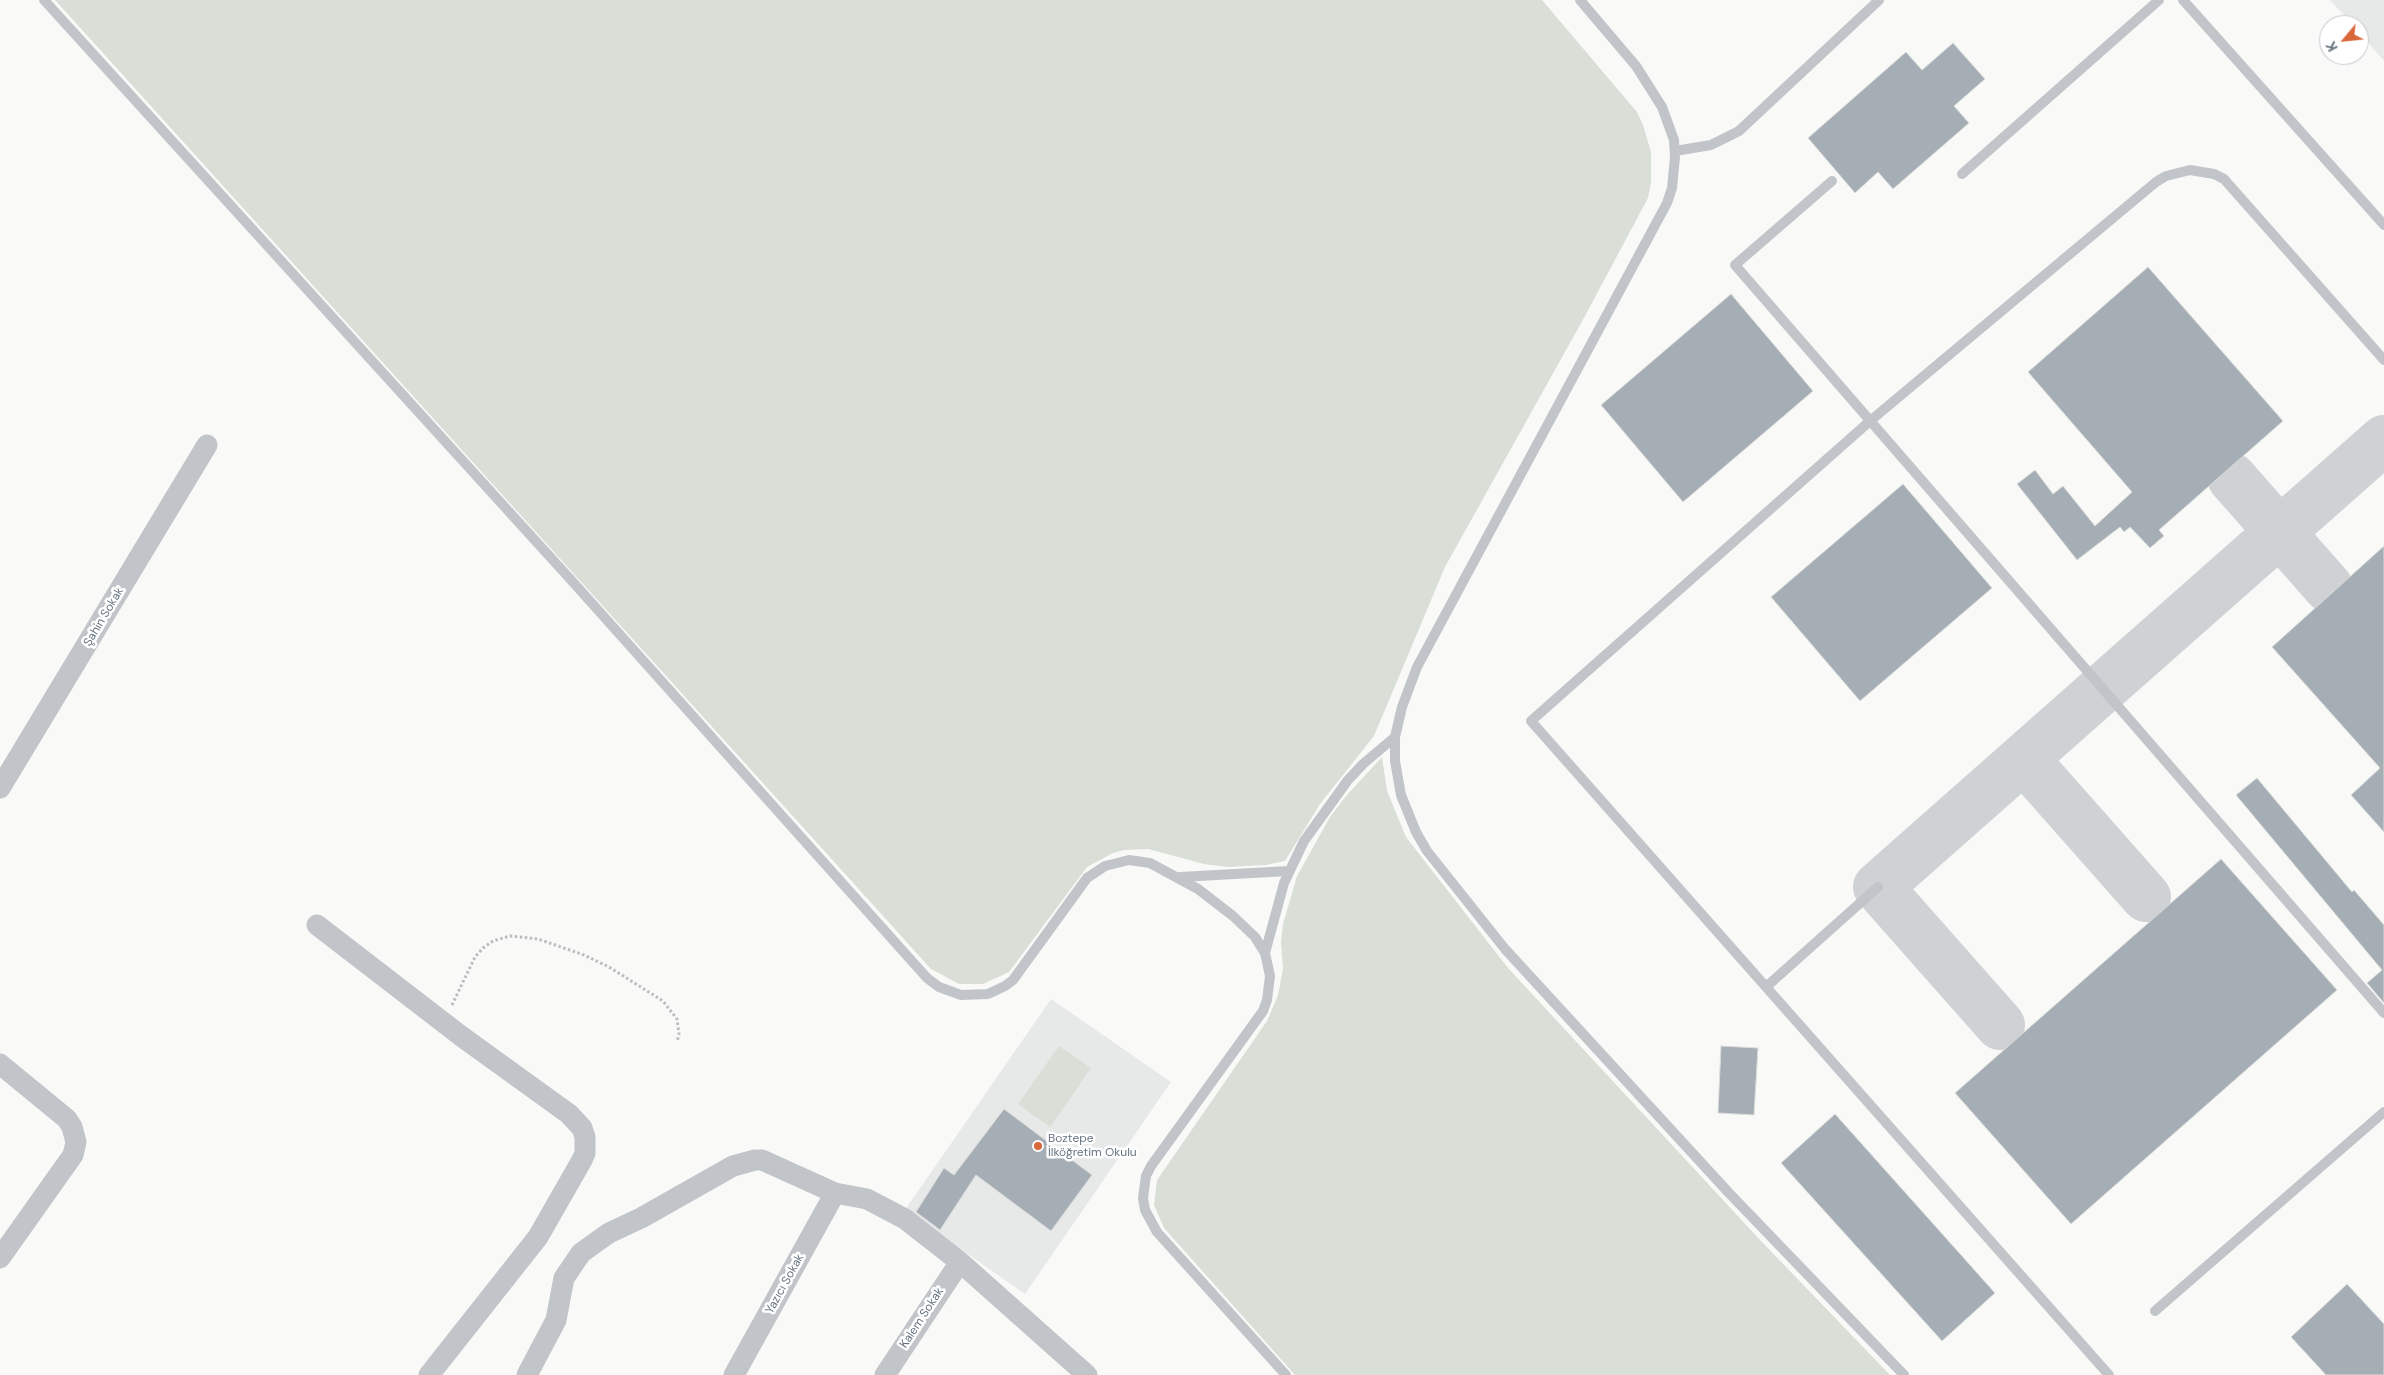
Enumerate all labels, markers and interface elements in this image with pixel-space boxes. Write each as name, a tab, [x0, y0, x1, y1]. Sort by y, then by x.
north arrow	[2319, 15, 2369, 65]
text: K	[2322, 38, 2342, 55]
street label: Şahin Sokak	[81, 585, 127, 649]
place label: Boztepe İlköğretim Okulu	[1048, 1132, 1137, 1160]
marker: Boztepe İlköğretim Okulu	[1032, 1140, 1044, 1152]
street label: Yazıcı Sokak	[763, 1252, 807, 1316]
street label: Kalem Sokak	[897, 1285, 947, 1351]

